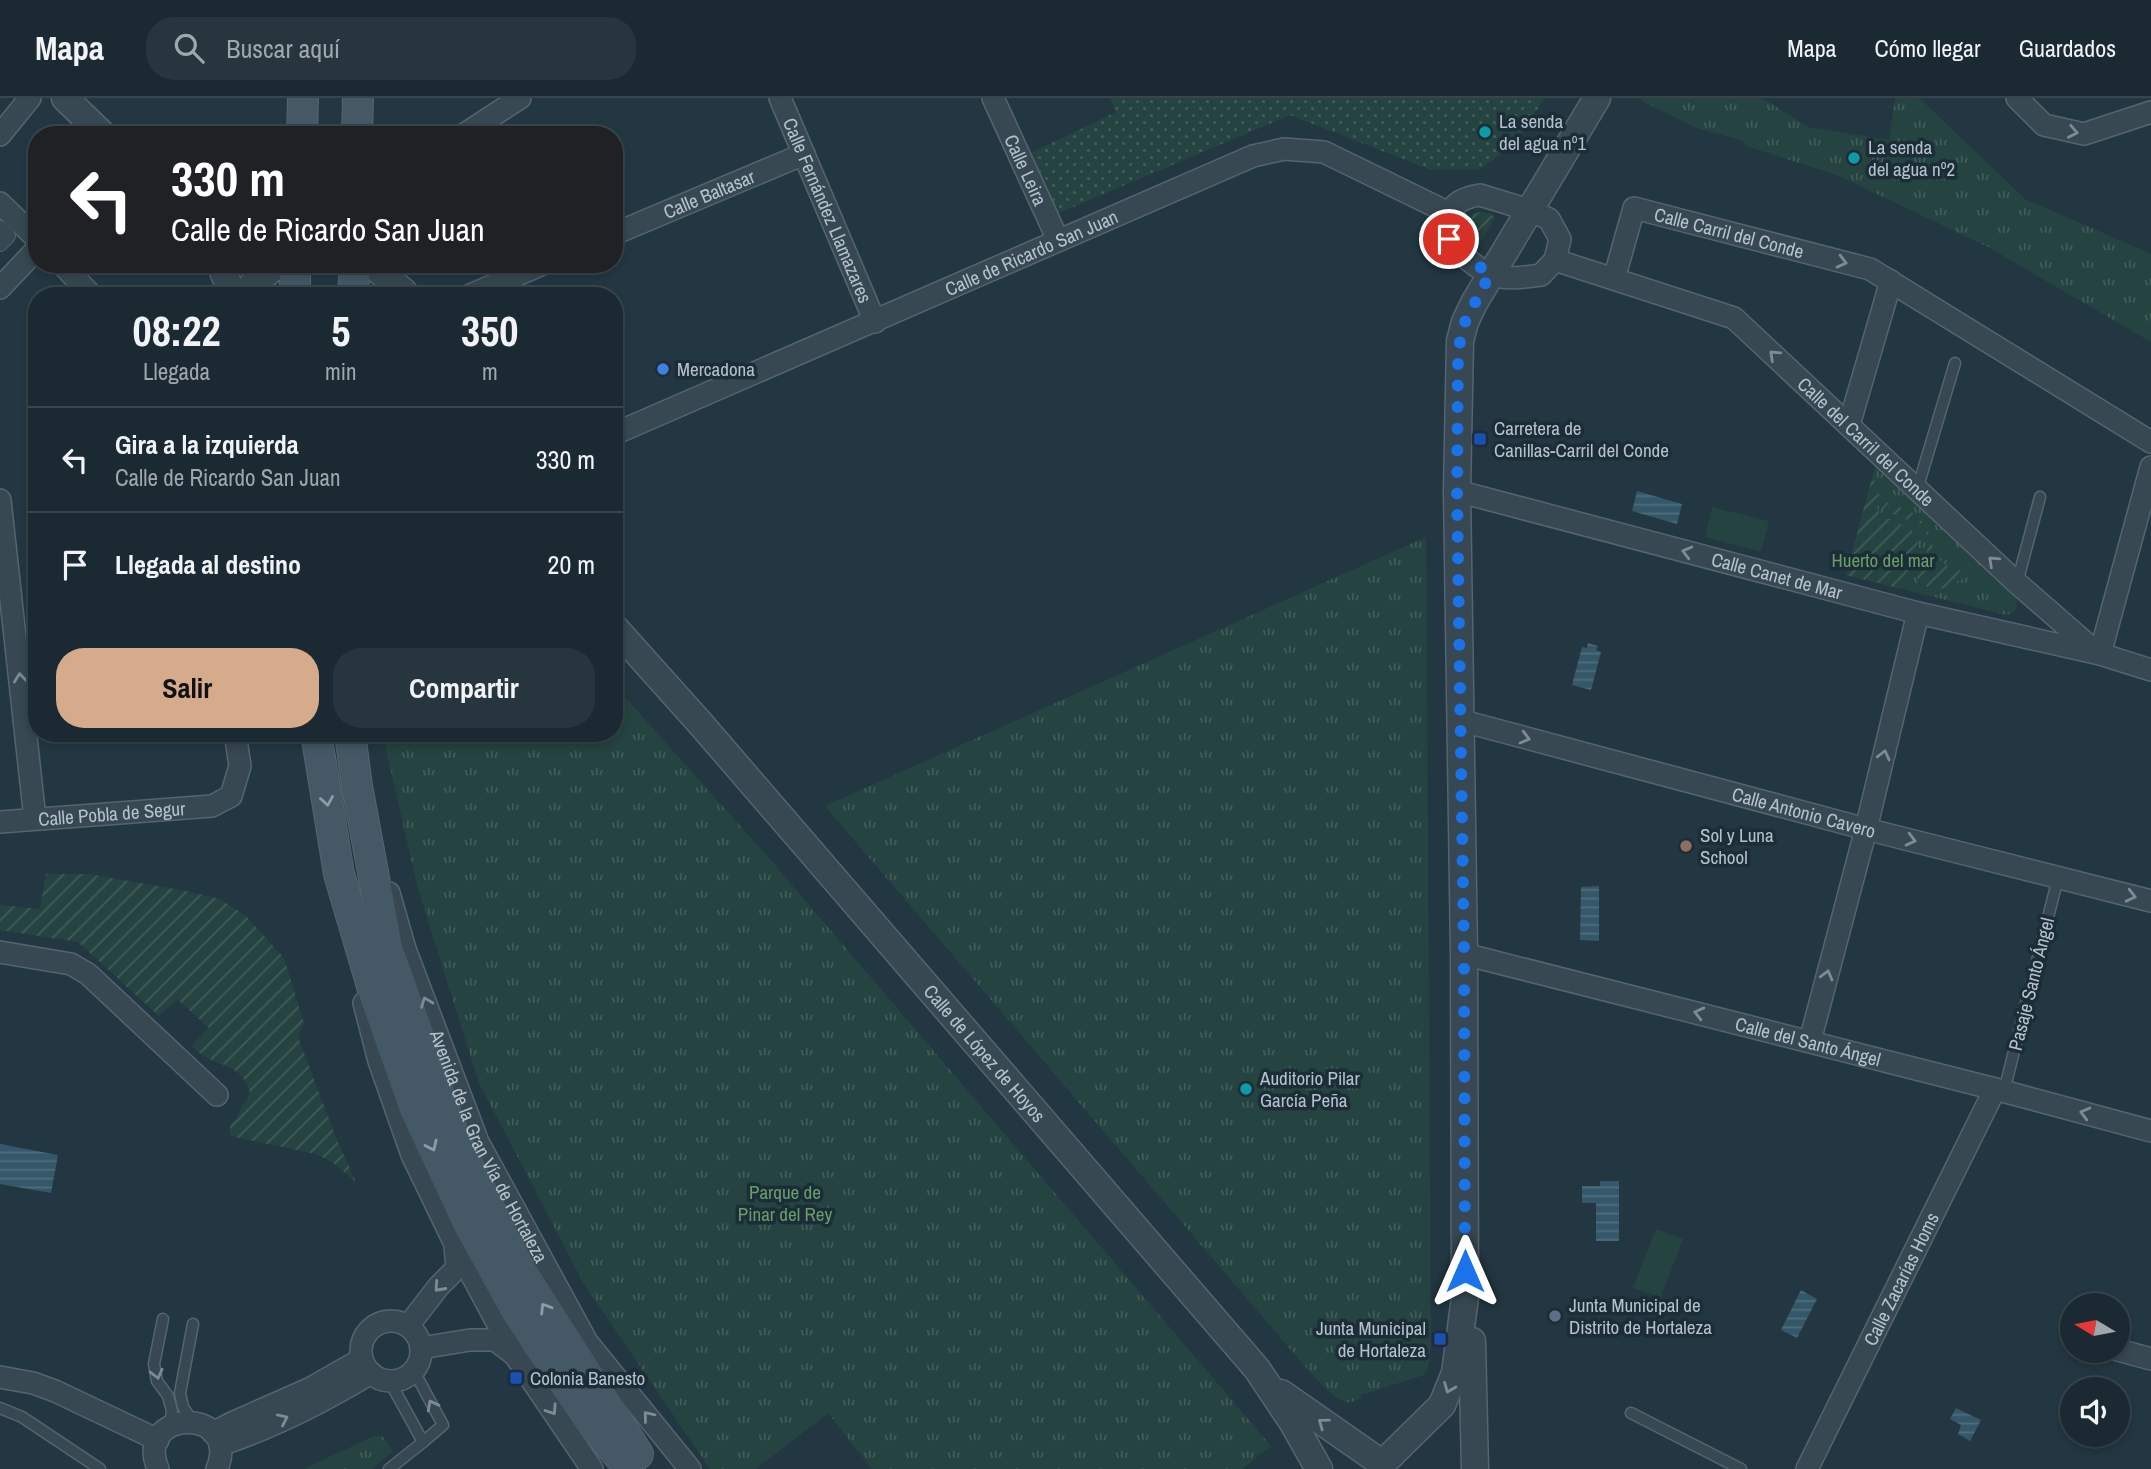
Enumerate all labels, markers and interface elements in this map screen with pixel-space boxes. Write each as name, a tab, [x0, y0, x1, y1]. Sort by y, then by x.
search box	[146, 17, 636, 80]
text: Mapa	[35, 26, 104, 70]
icon: search	[170, 29, 208, 67]
text: Buscar aquí	[226, 31, 340, 66]
text: Mapa	[1787, 32, 1837, 64]
text: Cómo llegar	[1875, 32, 1981, 64]
text: Guardados	[2019, 32, 2116, 64]
place label: La senda del agua nº1	[1499, 108, 1586, 156]
street label: Calle Fernández Llamazares	[777, 114, 878, 307]
one-way arrow	[2067, 123, 2079, 138]
marker: La senda del agua nº1	[1477, 124, 1493, 140]
street label: Calle Leira	[998, 130, 1054, 210]
place label: La senda del agua nº2	[1868, 134, 1955, 182]
text: 330 m	[171, 145, 285, 211]
marker: La senda del agua nº2	[1846, 150, 1862, 166]
icon: left	[56, 154, 147, 245]
street label: Calle Baltasar	[659, 163, 759, 225]
street label: Calle Carril del Conde	[1652, 201, 1807, 264]
street label: Calle de Ricardo San Juan	[941, 203, 1122, 302]
text: Calle de Ricardo San Juan	[171, 208, 485, 251]
pin	[1419, 209, 1479, 269]
icon: arrive	[1430, 220, 1468, 258]
one-way arrow	[1836, 254, 1848, 268]
text: 08:22	[133, 303, 221, 359]
text: 5	[331, 303, 350, 359]
text: 350	[461, 303, 519, 359]
one-way arrow	[1769, 351, 1782, 363]
text: Llegada	[143, 356, 210, 387]
text: min	[325, 356, 357, 387]
text: m	[482, 356, 498, 387]
place label: Mercadona	[677, 356, 755, 382]
marker: Mercadona	[655, 361, 671, 377]
street label: Calle del Carril del Conde	[1792, 371, 1940, 512]
place label: Carretera de Canillas-Carril del Conde	[1494, 415, 1669, 463]
text: Gira a la izquierda	[115, 427, 299, 462]
marker: Carretera de Canillas-Carril del Conde	[1472, 431, 1488, 447]
icon: left	[56, 441, 94, 479]
text: 330 m	[536, 442, 595, 477]
text: Calle de Ricardo San Juan	[115, 462, 340, 493]
one-way arrow	[1681, 545, 1693, 560]
icon: arrive	[56, 546, 94, 584]
street label: Calle Canet de Mar	[1709, 546, 1846, 606]
text: Llegada al destino	[115, 547, 301, 582]
text: 20 m	[548, 547, 595, 582]
park label: Huerto del mar	[1831, 547, 1935, 573]
one-way arrow	[1988, 556, 2001, 569]
button: Salir	[56, 648, 319, 728]
button: Compartir	[333, 648, 595, 728]
one-way arrow	[12, 672, 27, 684]
one-way arrow	[1519, 729, 1531, 744]
one-way arrow	[1876, 749, 1890, 761]
street label: Calle Antonio Cavero	[1729, 781, 1878, 844]
street label: Calle Pobla de Segur	[37, 795, 187, 832]
one-way arrow	[319, 795, 334, 807]
place label: Sol y Luna School	[1700, 822, 1774, 870]
one-way arrow	[1904, 832, 1916, 846]
marker: Sol y Luna School	[1678, 838, 1694, 854]
one-way arrow	[2125, 888, 2137, 902]
street label: Pasaje Santo Ángel	[2002, 915, 2060, 1053]
one-way arrow	[1819, 969, 1834, 981]
street label: Calle de López de Hoyos	[918, 979, 1052, 1128]
one-way arrow	[420, 997, 434, 1009]
one-way arrow	[1693, 1007, 1705, 1021]
street label: Calle del Santo Ángel	[1733, 1010, 1884, 1072]
street label: Avenida de la Gran Vía de Hortaleza	[423, 1025, 554, 1268]
place label: Auditorio Pilar García Peña	[1259, 1065, 1360, 1113]
marker: Auditorio Pilar García Peña	[1238, 1081, 1254, 1097]
one-way arrow	[2079, 1107, 2091, 1121]
one-way arrow	[424, 1139, 438, 1151]
park label: Parque de Pinar del Rey	[738, 1179, 832, 1227]
street label: Calle Zacarías Homs	[1857, 1208, 1945, 1350]
position arrow	[1428, 1234, 1502, 1308]
one-way arrow	[435, 1279, 447, 1292]
place label: Junta Municipal de Distrito de Hortaleza	[1569, 1292, 1712, 1340]
north arrow	[2060, 1293, 2130, 1363]
map controls	[2060, 1293, 2130, 1447]
one-way arrow	[540, 1303, 553, 1316]
marker: Junta Municipal de Distrito de Hortaleza	[1547, 1308, 1563, 1324]
place label: Junta Municipal de Hortaleza	[1316, 1315, 1426, 1363]
marker: Junta Municipal de Hortaleza	[1432, 1331, 1448, 1347]
place label: Colonia Banesto	[530, 1365, 645, 1391]
one-way arrow	[149, 1367, 163, 1379]
marker: Colonia Banesto	[508, 1370, 524, 1386]
button: sound	[2060, 1377, 2130, 1447]
one-way arrow	[1443, 1381, 1457, 1393]
one-way arrow	[427, 1400, 440, 1412]
one-way arrow	[544, 1402, 556, 1415]
one-way arrow	[643, 1411, 656, 1423]
one-way arrow	[276, 1413, 288, 1427]
one-way arrow	[1318, 1419, 1331, 1431]

